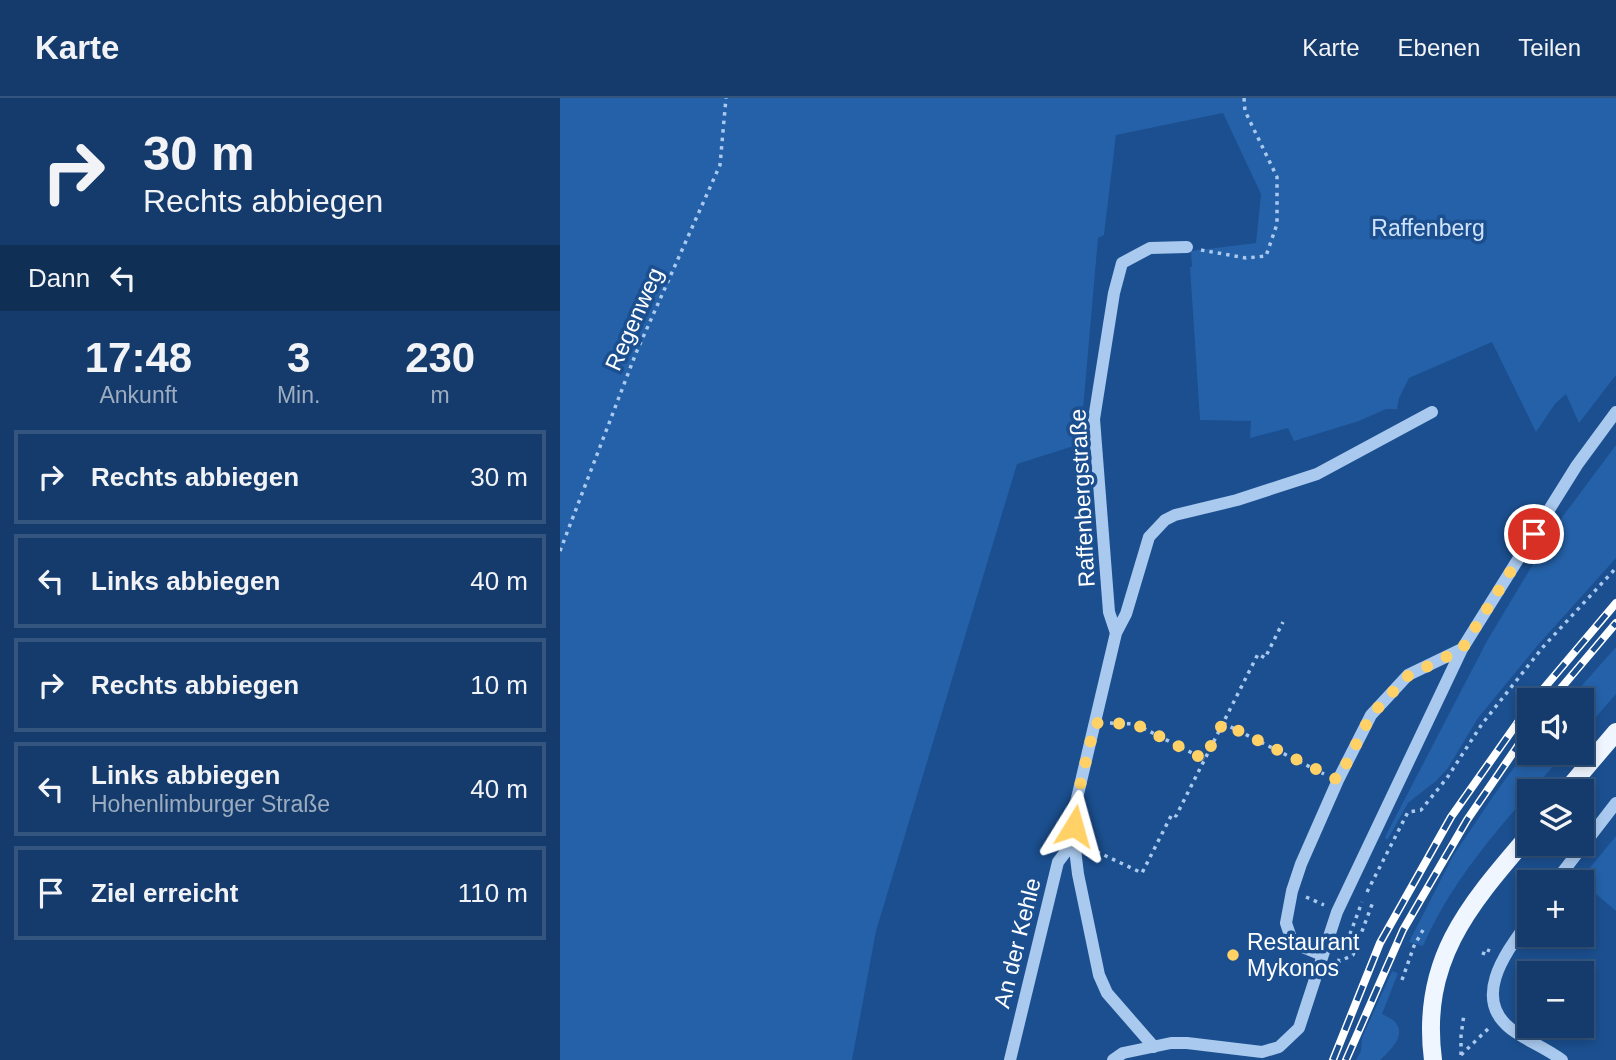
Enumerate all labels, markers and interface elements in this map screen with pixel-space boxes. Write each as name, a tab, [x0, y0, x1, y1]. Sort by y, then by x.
text: Karte	[35, 29, 119, 66]
text: Karte	[1302, 34, 1360, 61]
text: Ebenen	[1398, 34, 1480, 61]
text: Teilen	[1518, 34, 1581, 61]
icon: right	[28, 126, 119, 217]
text: 30 m	[143, 126, 255, 180]
text: Rechts abbiegen	[143, 183, 383, 219]
park label: Raffenberg	[1371, 215, 1485, 241]
icon: left	[104, 259, 142, 297]
text: Dann	[28, 263, 90, 293]
street label: Regenweg	[600, 263, 668, 375]
text: 17:48	[85, 334, 192, 381]
text: 3	[287, 334, 310, 381]
text: 230	[405, 334, 475, 381]
text: Ankunft	[99, 382, 177, 408]
text: Min.	[277, 382, 320, 408]
text: m	[431, 382, 450, 408]
street label: Raffenbergstraße	[1064, 408, 1100, 588]
icon: right	[32, 458, 70, 496]
text: Rechts abbiegen	[91, 462, 299, 492]
text: 30 m	[470, 462, 528, 492]
pin	[1504, 504, 1564, 564]
icon: arrive	[1515, 515, 1553, 553]
icon: left	[32, 562, 70, 600]
text: Links abbiegen	[91, 566, 280, 596]
text: 40 m	[470, 566, 528, 596]
icon: right	[32, 666, 70, 704]
text: Rechts abbiegen	[91, 670, 299, 700]
text: 10 m	[470, 670, 528, 700]
map controls	[1517, 688, 1594, 1038]
button: sound	[1517, 688, 1594, 765]
text: Links abbiegen	[91, 760, 280, 790]
icon: left	[32, 770, 70, 808]
text: 40 m	[470, 774, 528, 804]
button: layers	[1517, 779, 1594, 856]
position arrow	[1037, 789, 1111, 863]
text: Hohenlimburger Straße	[91, 791, 330, 817]
button: +	[1517, 870, 1594, 947]
icon: arrive	[32, 874, 70, 912]
street label: An der Kehle	[988, 875, 1046, 1011]
text: Ziel erreicht	[91, 878, 238, 908]
text: 110 m	[458, 878, 528, 908]
place label: Restaurant Mykonos	[1247, 929, 1360, 981]
marker: Restaurant Mykonos	[1225, 947, 1241, 963]
button: −	[1517, 961, 1594, 1038]

